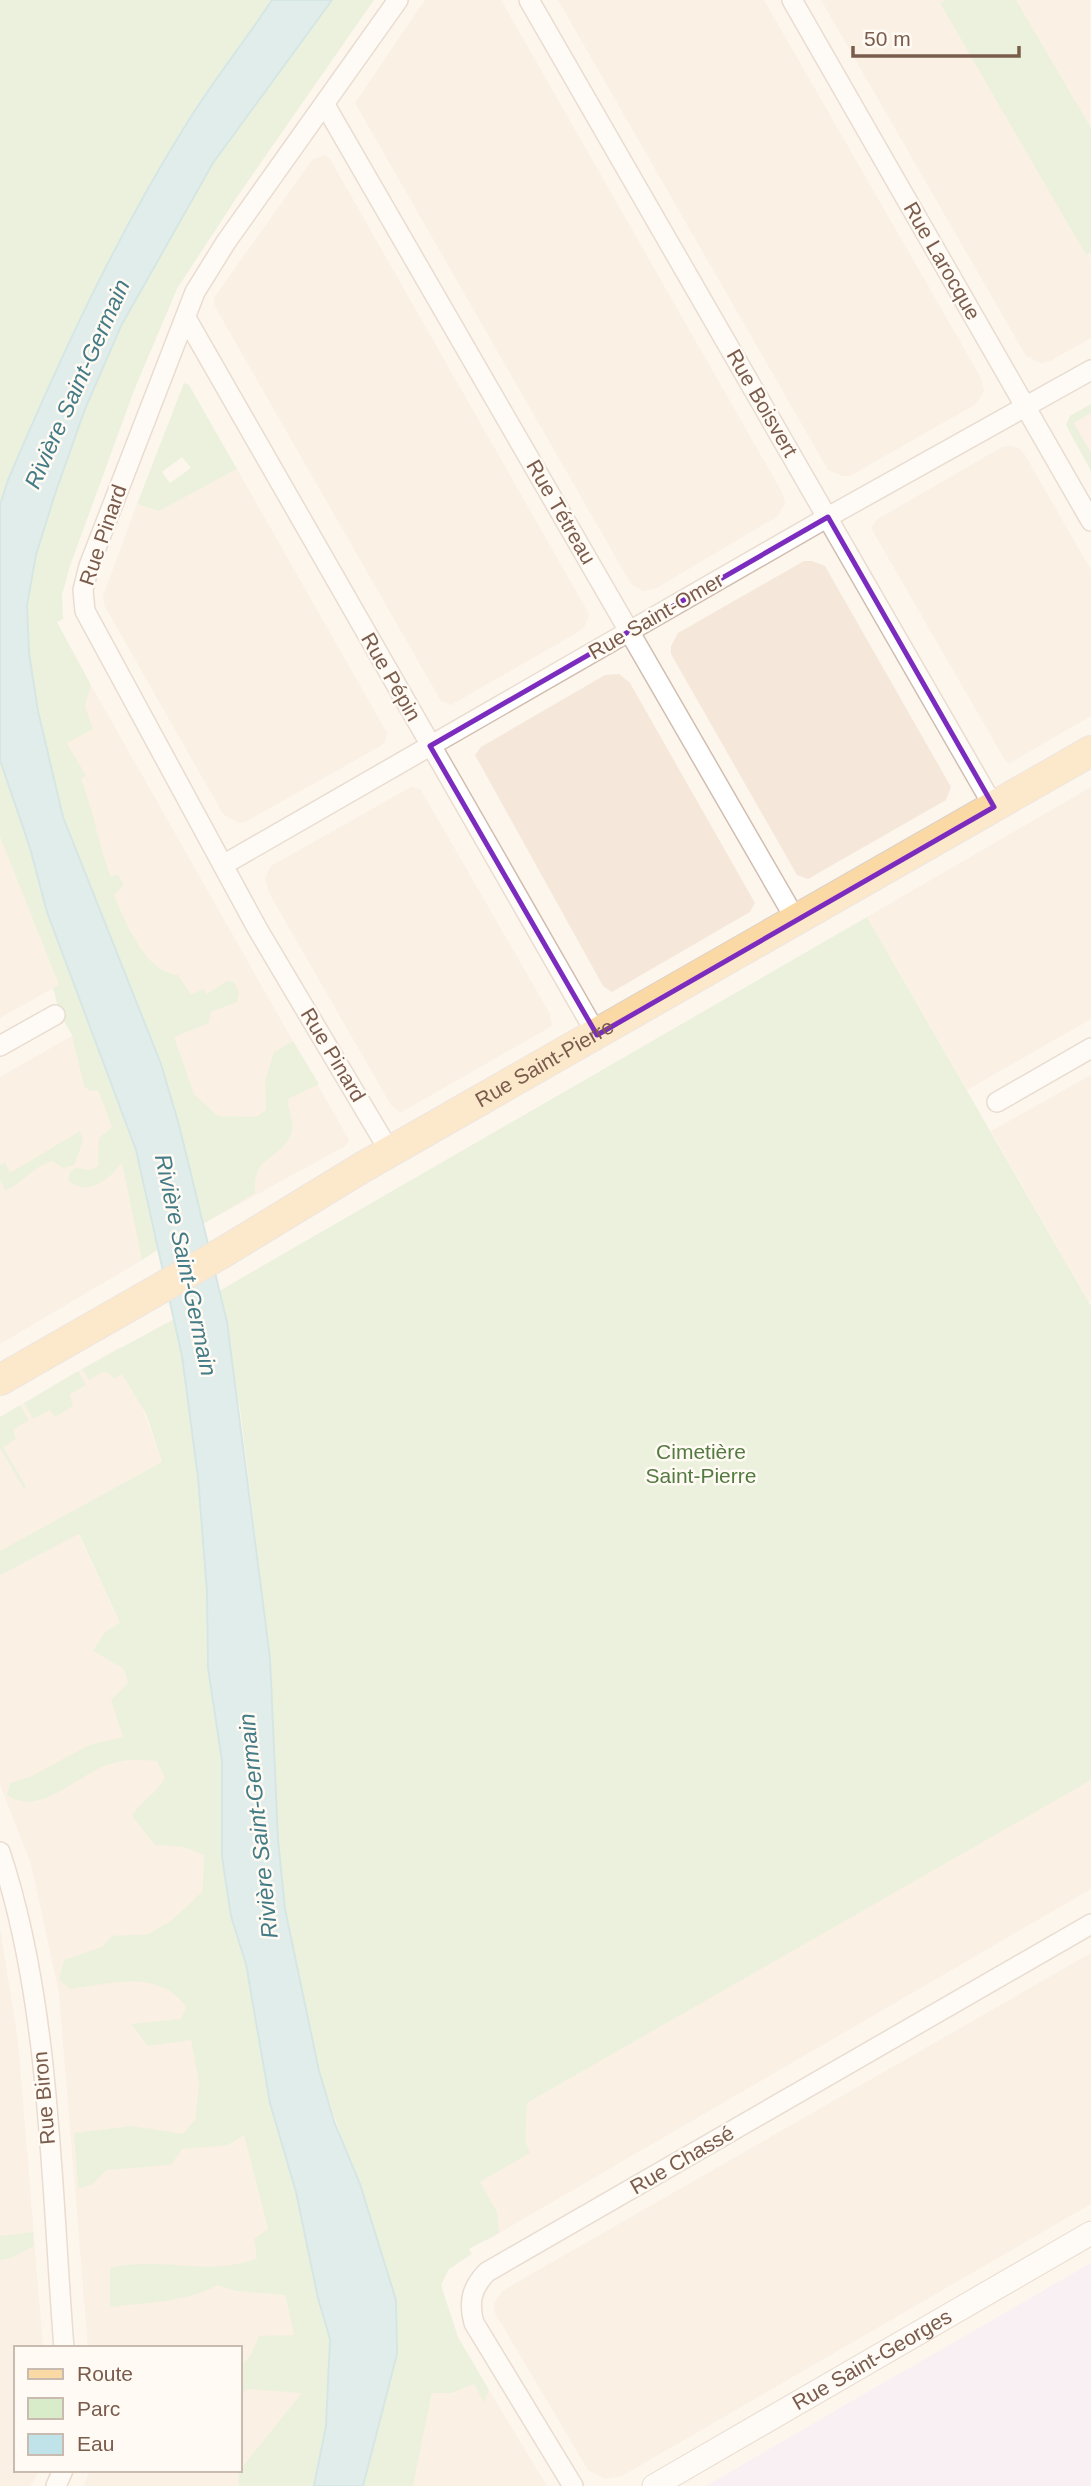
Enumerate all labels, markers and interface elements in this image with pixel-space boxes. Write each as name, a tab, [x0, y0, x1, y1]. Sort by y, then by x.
scale bar	[853, 14, 1019, 58]
text: 50 m	[864, 27, 911, 50]
street label: Rue Larocque	[899, 198, 985, 324]
water label: Rivière Saint-Germain	[19, 275, 135, 493]
street label: Rue Boisvert	[722, 345, 803, 461]
street label: Rue Tétreau	[522, 456, 600, 568]
street label: Rue Pinard	[75, 481, 131, 588]
street label: Rue Saint-Omer	[584, 568, 727, 663]
street label: Rue Pépin	[357, 629, 426, 725]
street label: Rue Pinard	[297, 1004, 370, 1106]
street label: Rue Saint-Pierre	[471, 1014, 617, 1111]
water label: Rivière Saint-Germain	[150, 1152, 222, 1378]
park label: Cimetière Saint-Pierre	[646, 1440, 756, 1487]
water label: Rivière Saint-Germain	[233, 1712, 283, 1940]
street label: Rue Biron	[28, 2051, 59, 2146]
street label: Rue Chassé	[626, 2121, 738, 2198]
street label: Rue Saint-Georges	[788, 2304, 955, 2414]
legend	[14, 2346, 242, 2472]
text: Route	[77, 2362, 133, 2385]
text: Parc	[77, 2397, 120, 2420]
text: Eau	[77, 2432, 114, 2455]

